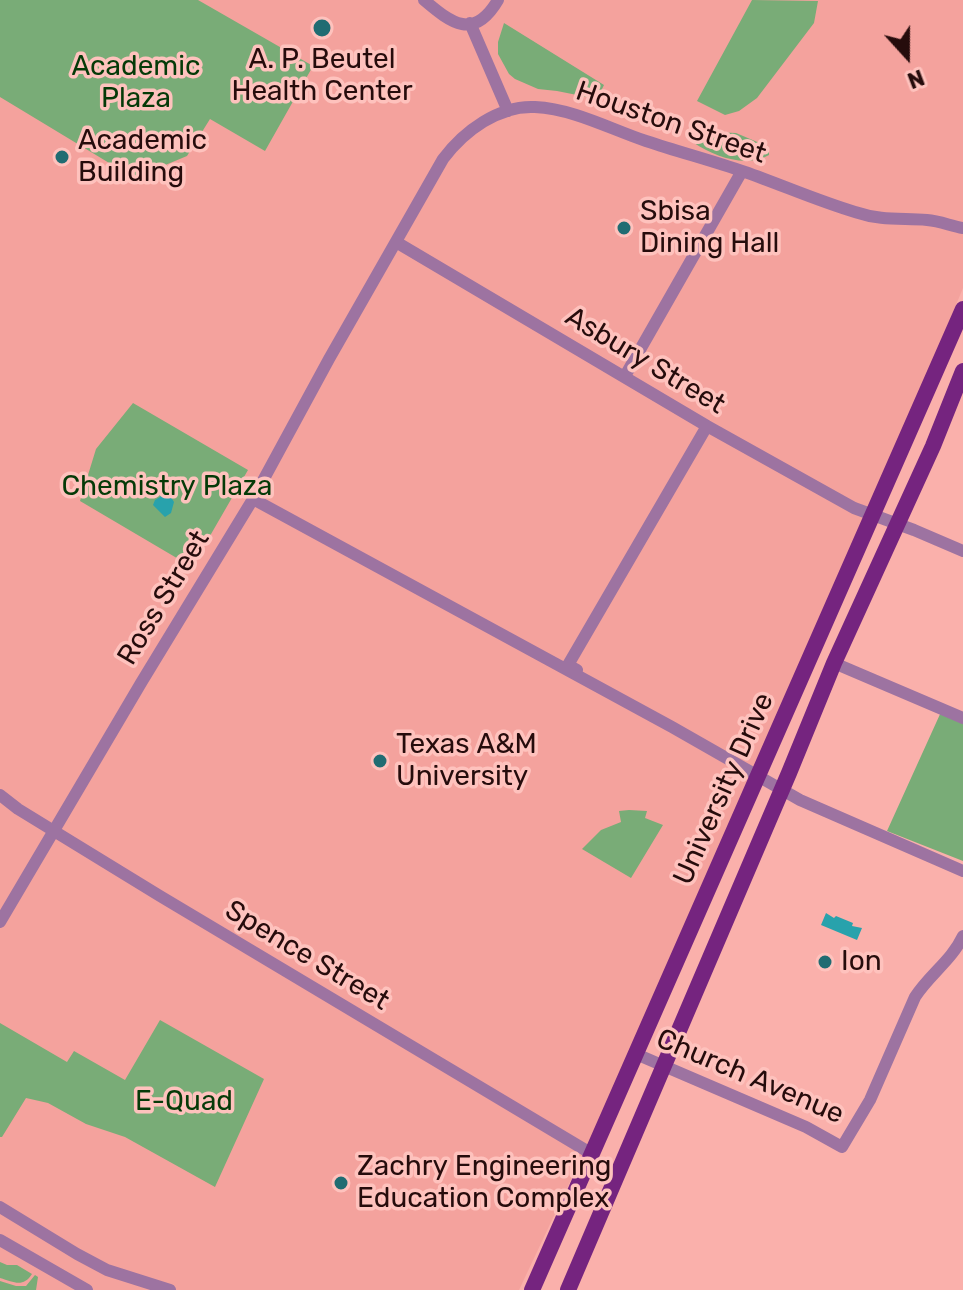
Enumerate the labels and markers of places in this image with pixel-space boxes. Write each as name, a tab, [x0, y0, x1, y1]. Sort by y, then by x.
marker: A. P. Beutel Health Center	[311, 17, 333, 39]
place label: A. P. Beutel Health Center	[231, 43, 413, 109]
place label: Academic Building	[78, 124, 207, 190]
marker: Academic Building	[53, 148, 71, 166]
place label: Sbisa Dining Hall	[640, 195, 779, 261]
marker: Sbisa Dining Hall	[615, 219, 633, 237]
place label: Texas A&M University	[396, 728, 537, 794]
marker: Texas A&M University	[371, 752, 389, 770]
place label: Ion	[841, 945, 882, 979]
marker: Ion	[816, 953, 834, 971]
place label: Zachry Engineering Education Complex	[357, 1150, 612, 1216]
marker: Zachry Engineering Education Complex	[332, 1174, 350, 1192]

